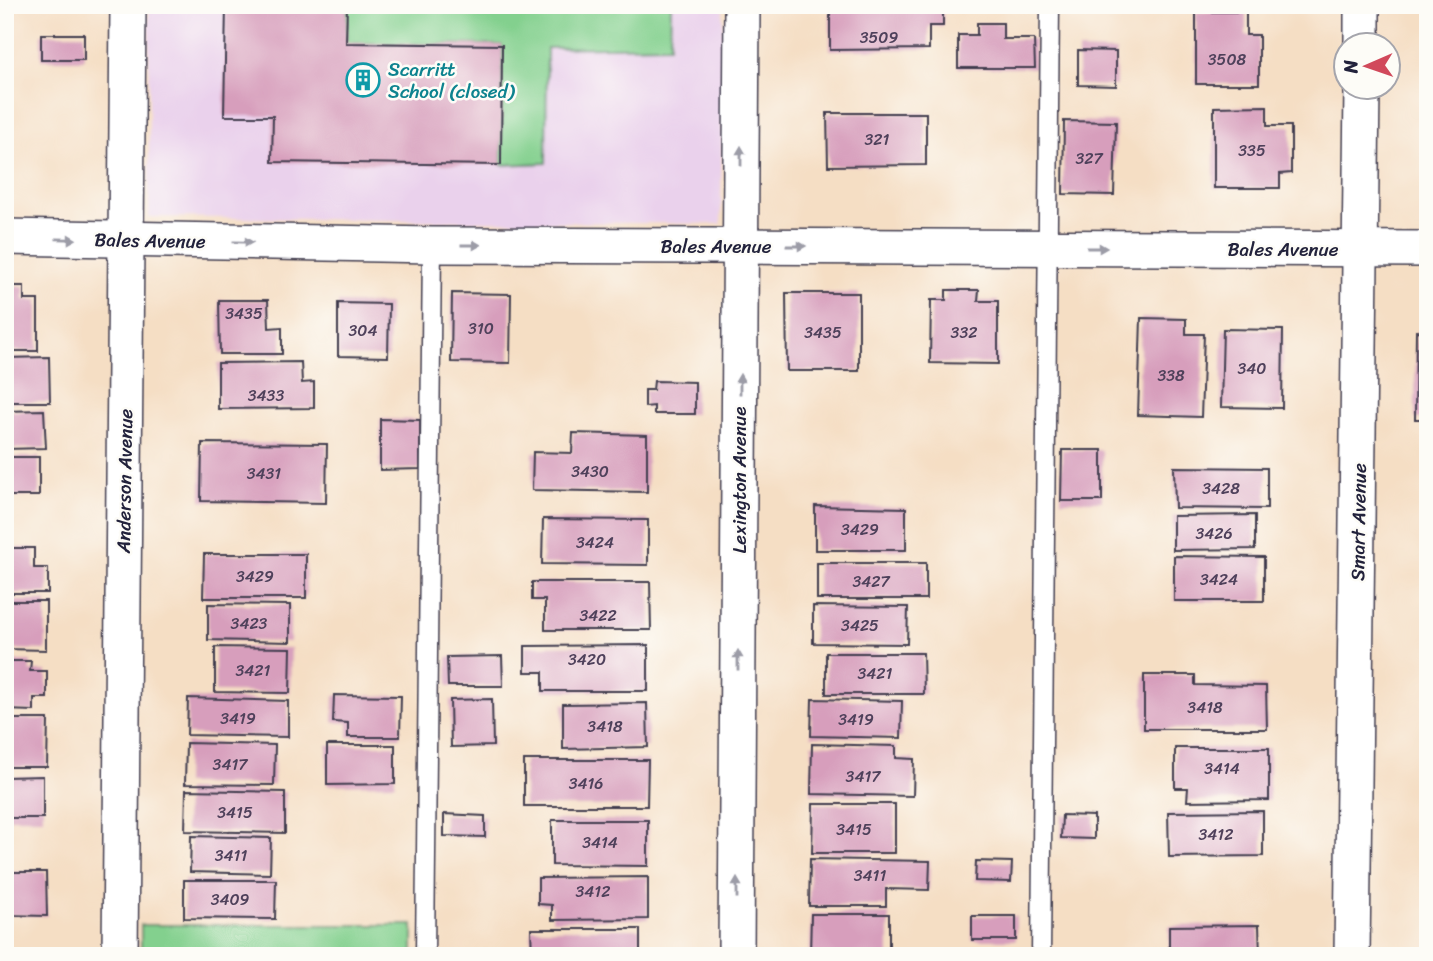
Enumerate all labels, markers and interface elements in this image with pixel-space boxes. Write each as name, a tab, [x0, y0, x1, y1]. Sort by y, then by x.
house number: 3509	[860, 23, 898, 52]
north arrow	[1332, 32, 1402, 102]
house number: 3508	[1208, 45, 1247, 74]
place label: Scarritt School (closed)	[388, 53, 516, 108]
text: N	[1334, 59, 1367, 75]
building icon: Scarritt School (closed)	[344, 61, 382, 99]
house number: 321	[865, 125, 890, 154]
house number: 335	[1238, 136, 1266, 165]
house number: 327	[1075, 144, 1103, 173]
one-way arrow	[735, 145, 747, 167]
street label: Bales Avenue	[94, 223, 206, 258]
street label: Bales Avenue	[660, 230, 772, 263]
one-way arrow	[55, 233, 77, 244]
street label: Bales Avenue	[1227, 233, 1339, 266]
one-way arrow	[233, 236, 255, 247]
one-way arrow	[460, 239, 482, 251]
one-way arrow	[786, 240, 808, 252]
one-way arrow	[1087, 242, 1109, 254]
house number: 3435	[225, 299, 263, 328]
house number: 310	[468, 314, 494, 343]
house number: 304	[349, 316, 377, 345]
house number: 3435	[804, 318, 842, 347]
house number: 332	[951, 318, 977, 347]
house number: 340	[1238, 354, 1266, 383]
house number: 338	[1157, 361, 1185, 390]
one-way arrow	[734, 372, 745, 394]
house number: 3433	[248, 381, 284, 410]
street label: Lexington Avenue	[723, 407, 756, 553]
street label: Anderson Avenue	[107, 408, 142, 555]
house number: 3430	[571, 457, 609, 486]
house number: 3431	[247, 459, 281, 488]
street label: Smart Avenue	[1341, 463, 1376, 581]
house number: 3428	[1202, 474, 1240, 503]
house number: 3429	[841, 515, 879, 544]
house number: 3426	[1195, 519, 1233, 548]
house number: 3424	[576, 528, 614, 557]
house number: 3429	[236, 562, 274, 591]
house number: 3424	[1200, 565, 1238, 594]
house number: 3427	[852, 567, 890, 596]
house number: 3422	[579, 601, 617, 630]
house number: 3423	[231, 609, 268, 638]
house number: 3425	[841, 611, 879, 640]
house number: 3420	[568, 645, 606, 674]
one-way arrow	[732, 649, 744, 671]
house number: 3421	[236, 656, 271, 685]
house number: 3421	[858, 659, 893, 688]
house number: 3418	[1187, 693, 1223, 722]
house number: 3419	[220, 704, 256, 733]
house number: 3419	[838, 705, 874, 734]
house number: 3418	[587, 712, 623, 741]
house number: 3417	[213, 750, 248, 779]
house number: 3414	[1204, 754, 1240, 783]
house number: 3417	[846, 762, 881, 791]
house number: 3416	[569, 769, 603, 798]
house number: 3415	[217, 798, 253, 827]
house number: 3415	[836, 815, 872, 844]
house number: 3412	[1199, 820, 1233, 849]
house number: 3414	[582, 828, 618, 857]
house number: 3411	[215, 841, 247, 870]
house number: 3411	[854, 861, 886, 890]
one-way arrow	[731, 876, 743, 898]
house number: 3412	[576, 877, 610, 906]
house number: 3409	[211, 885, 250, 914]

